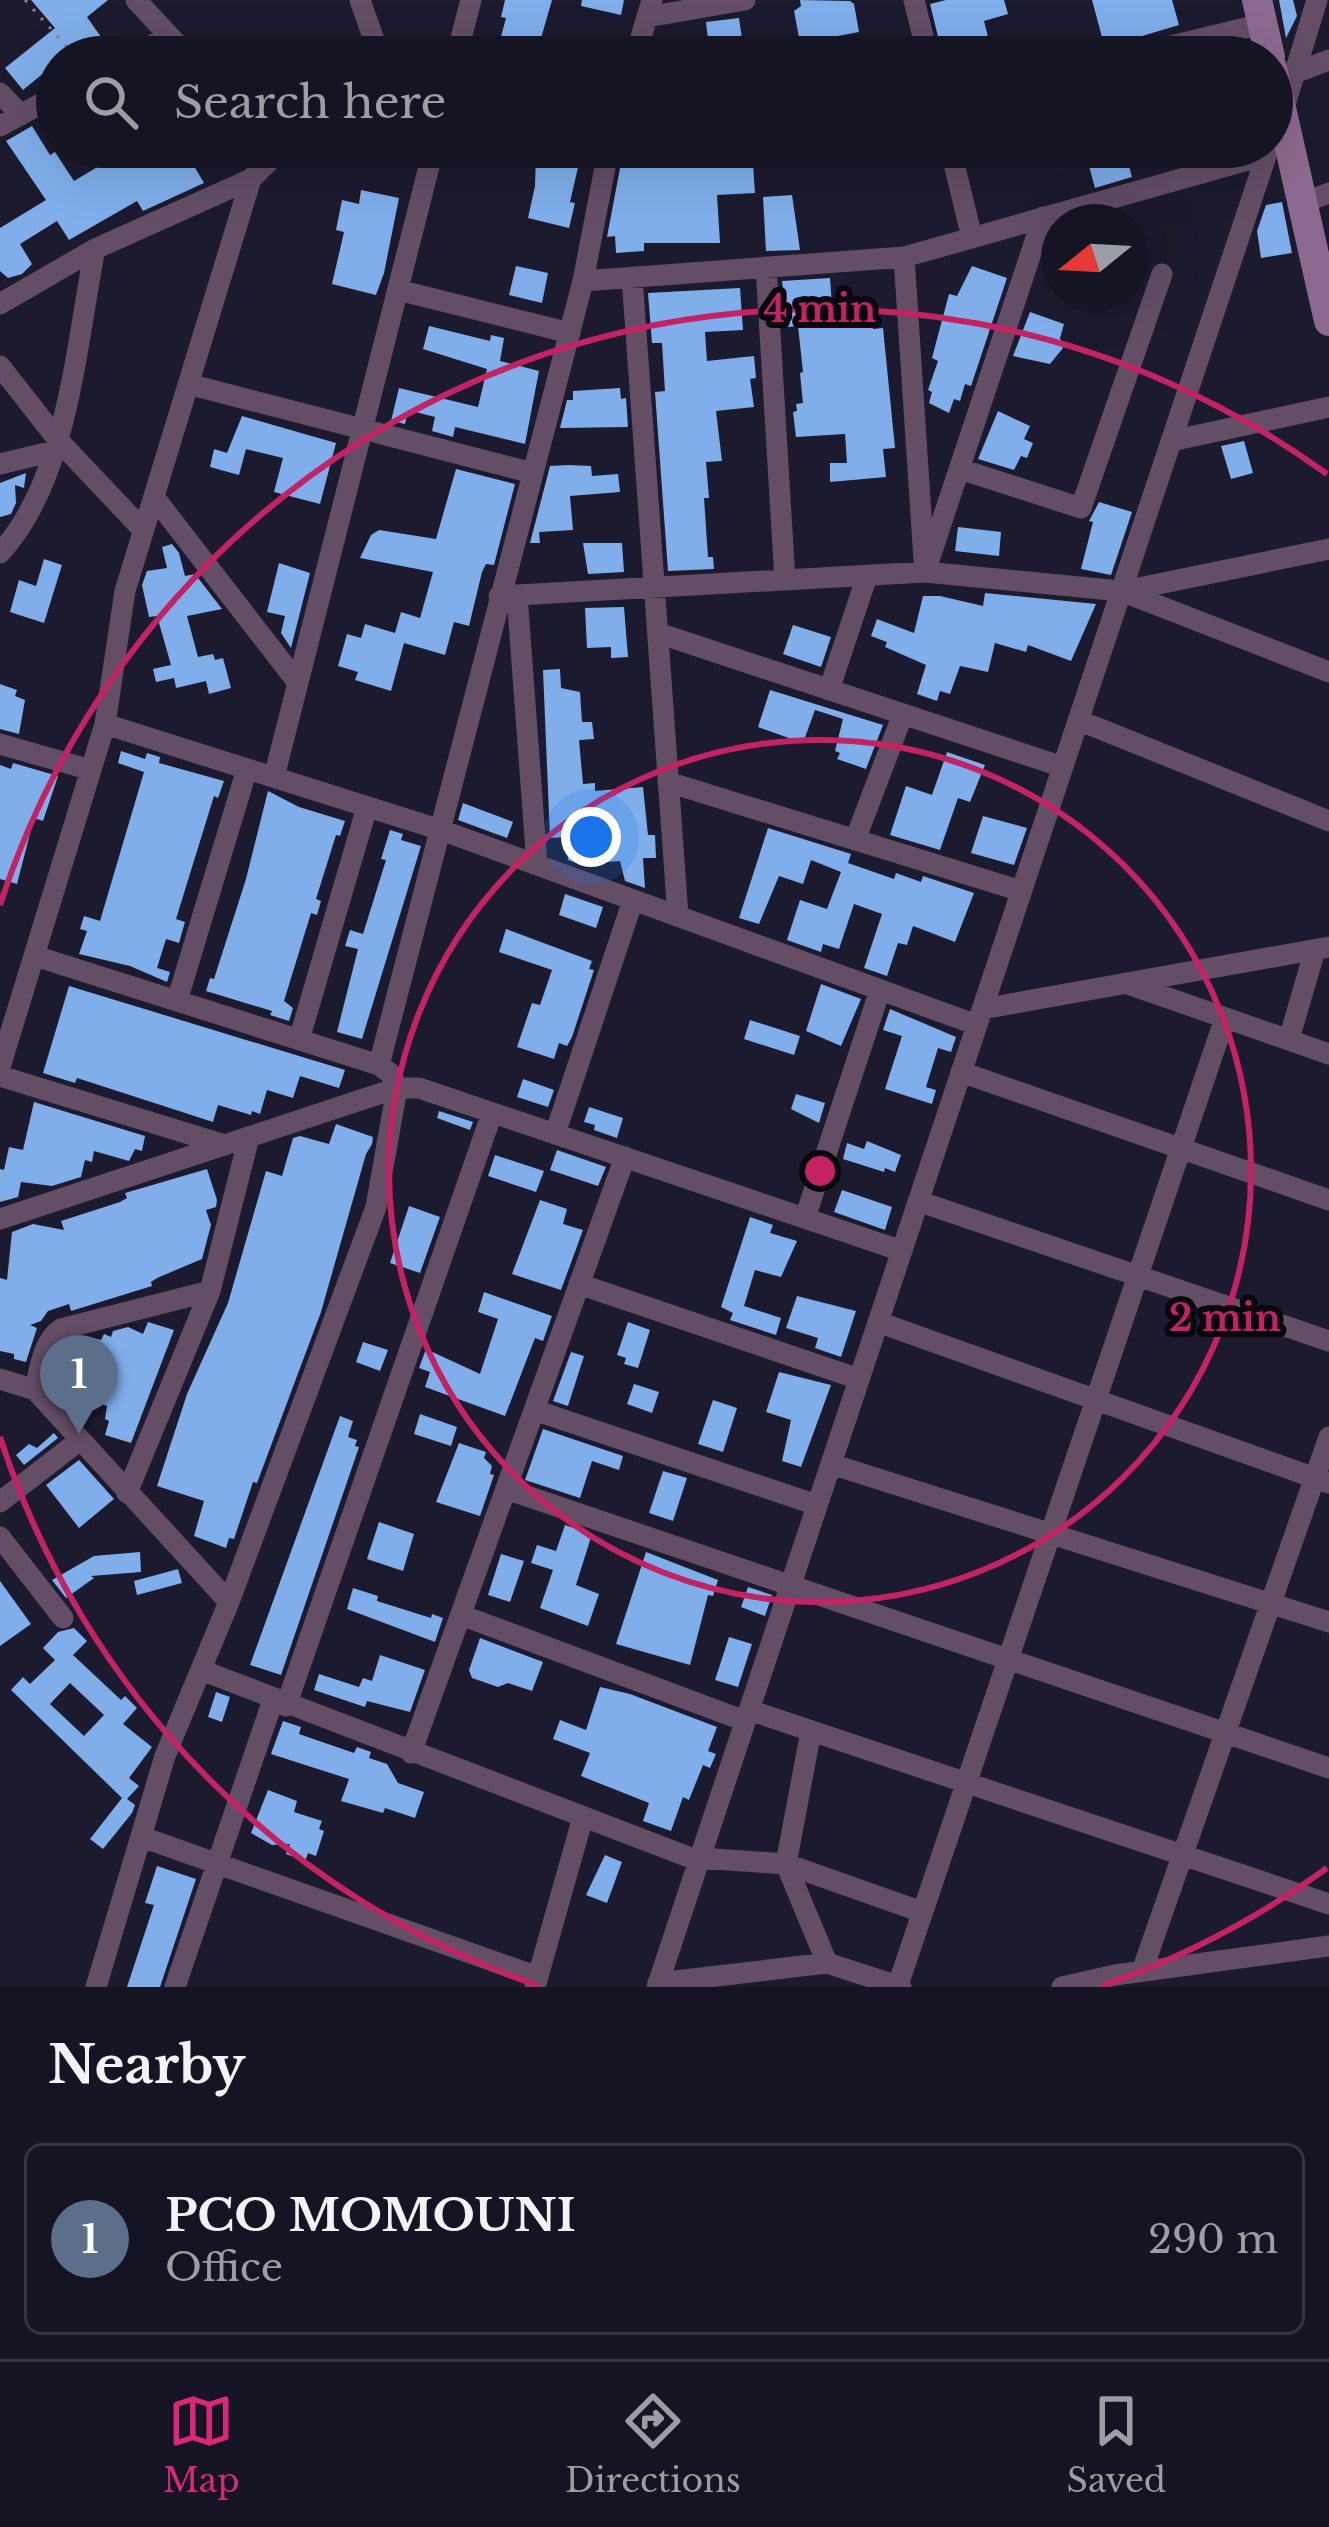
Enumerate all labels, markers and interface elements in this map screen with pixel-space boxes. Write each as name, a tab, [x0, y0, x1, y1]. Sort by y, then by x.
search box	[36, 36, 1293, 168]
icon: search	[78, 69, 144, 135]
text: Search here	[174, 74, 446, 130]
north arrow	[1041, 204, 1149, 312]
text: 4 min	[764, 287, 876, 332]
your location	[561, 807, 621, 867]
centre of rings	[799, 1150, 841, 1192]
text: 2 min	[1169, 1296, 1281, 1341]
pin: 1	[40, 1335, 118, 1434]
text: Nearby	[48, 2034, 245, 2097]
text: PCO MOMOUNI	[165, 2187, 576, 2243]
text: 1	[81, 2215, 99, 2264]
text: 290 m	[1148, 2215, 1278, 2264]
text: Office	[165, 2243, 283, 2292]
tab: Map	[163, 2388, 240, 2501]
tab: Directions	[565, 2388, 741, 2501]
tab: Saved	[1067, 2388, 1166, 2501]

